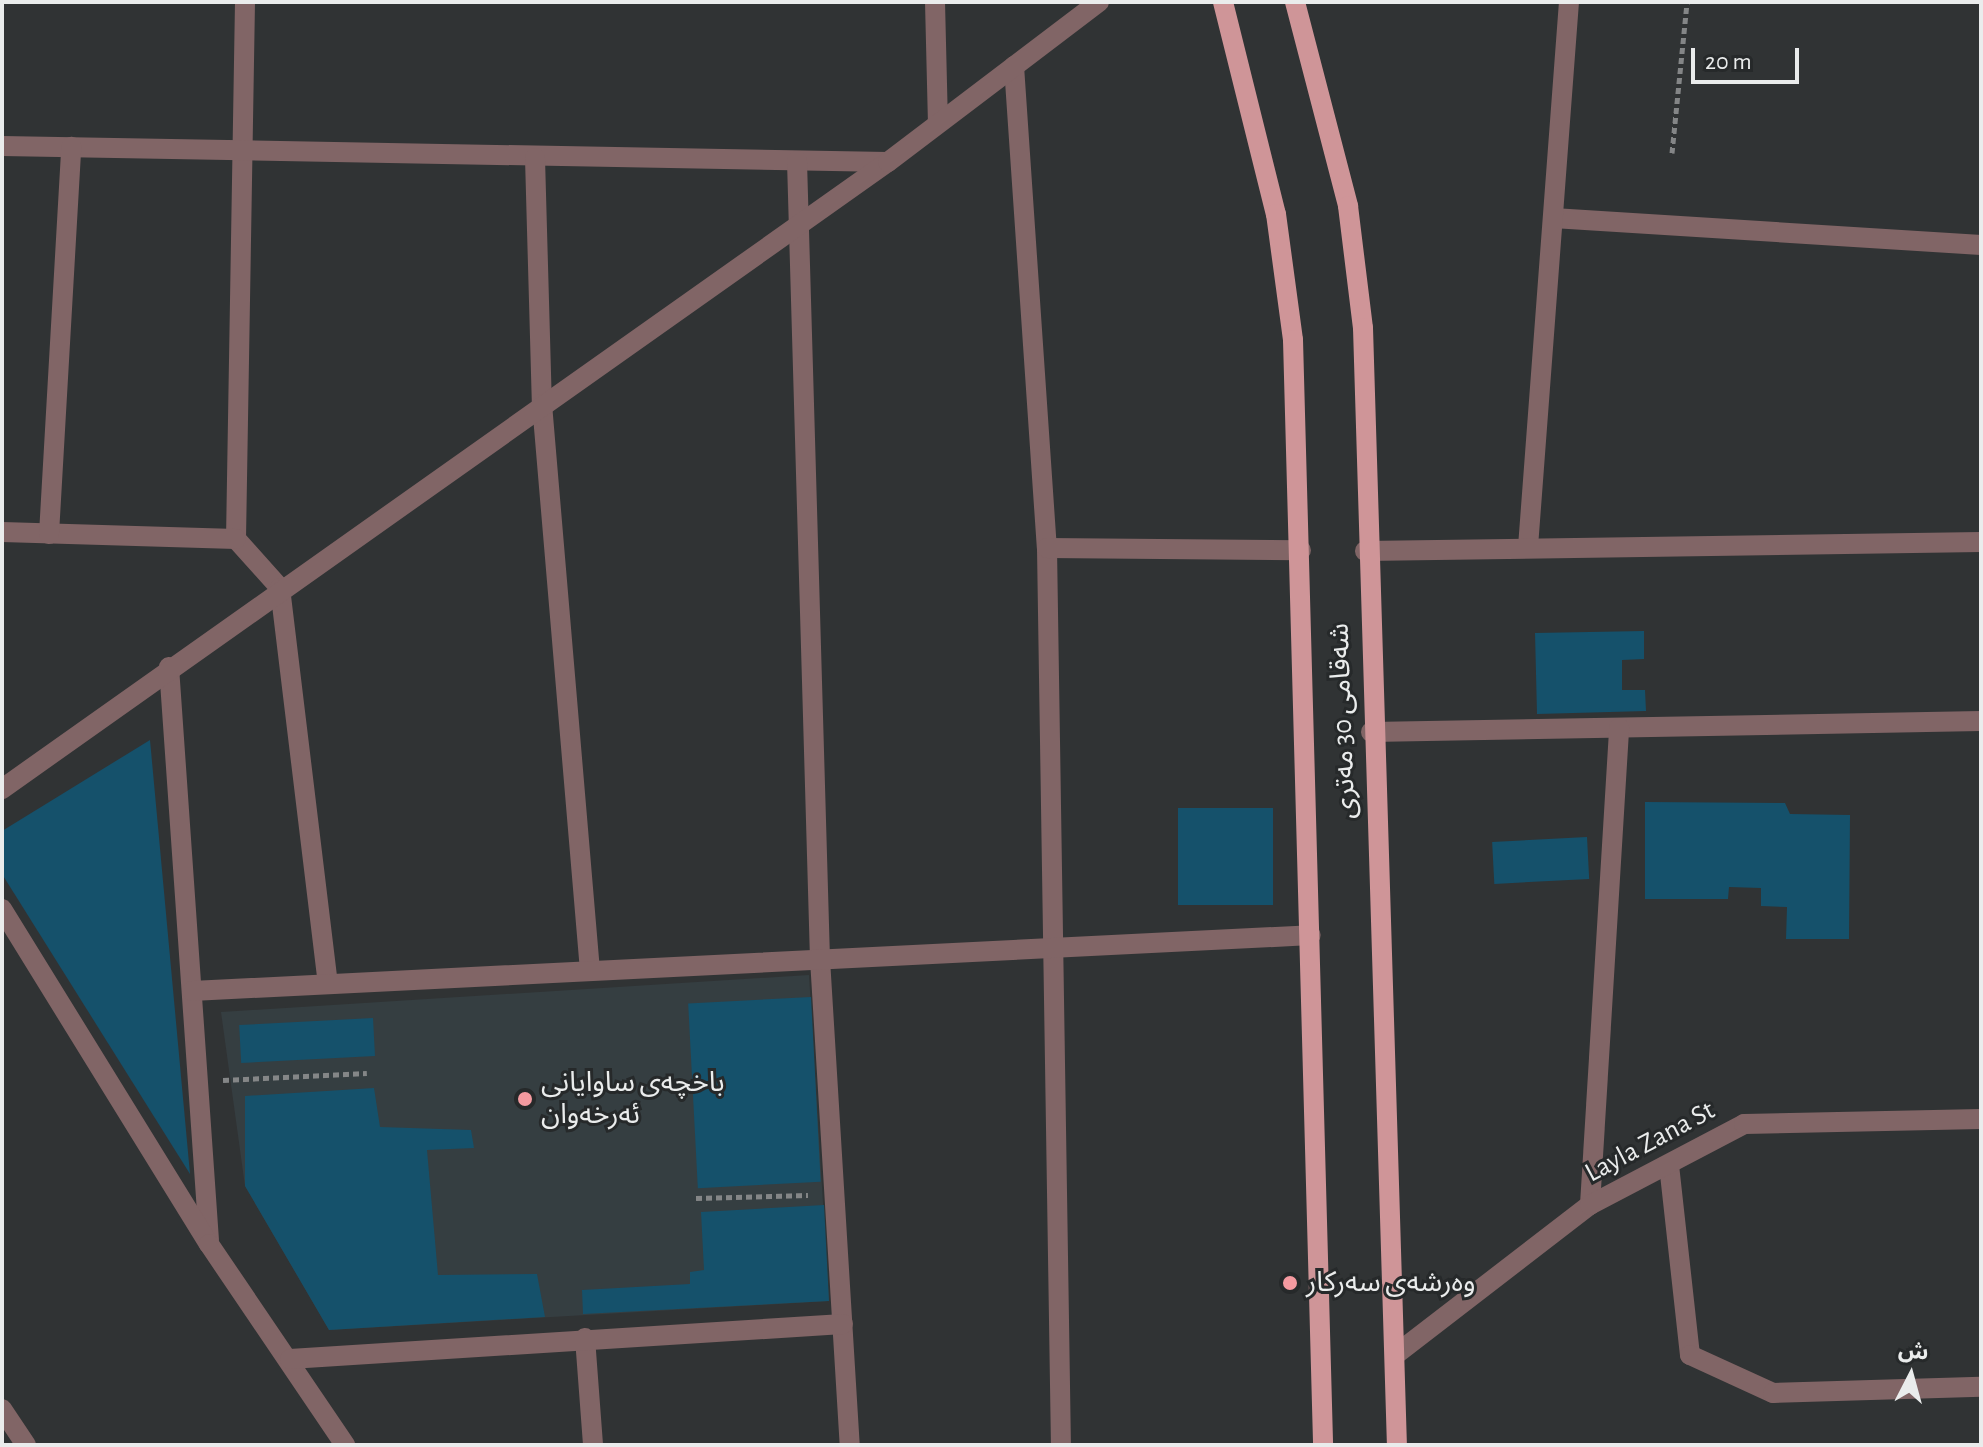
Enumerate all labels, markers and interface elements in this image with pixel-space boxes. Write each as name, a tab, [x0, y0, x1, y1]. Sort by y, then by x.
scale bar	[1695, 32, 1803, 82]
text: 20 m	[1705, 50, 1752, 74]
street label: شەقامی 30 مەتری	[1323, 622, 1363, 820]
place label: باخچەی ساوایانی ئەرخەوان	[541, 1066, 724, 1132]
marker: باخچەی ساوایانی ئەرخەوان	[516, 1090, 534, 1108]
street label: Layla Zana St	[1579, 1094, 1721, 1190]
place label: وەرشەی سەرکار	[1306, 1266, 1475, 1300]
marker: وەرشەی سەرکار	[1281, 1274, 1299, 1292]
north arrow	[1871, 1335, 1951, 1415]
text: ش	[1897, 1339, 1930, 1364]

